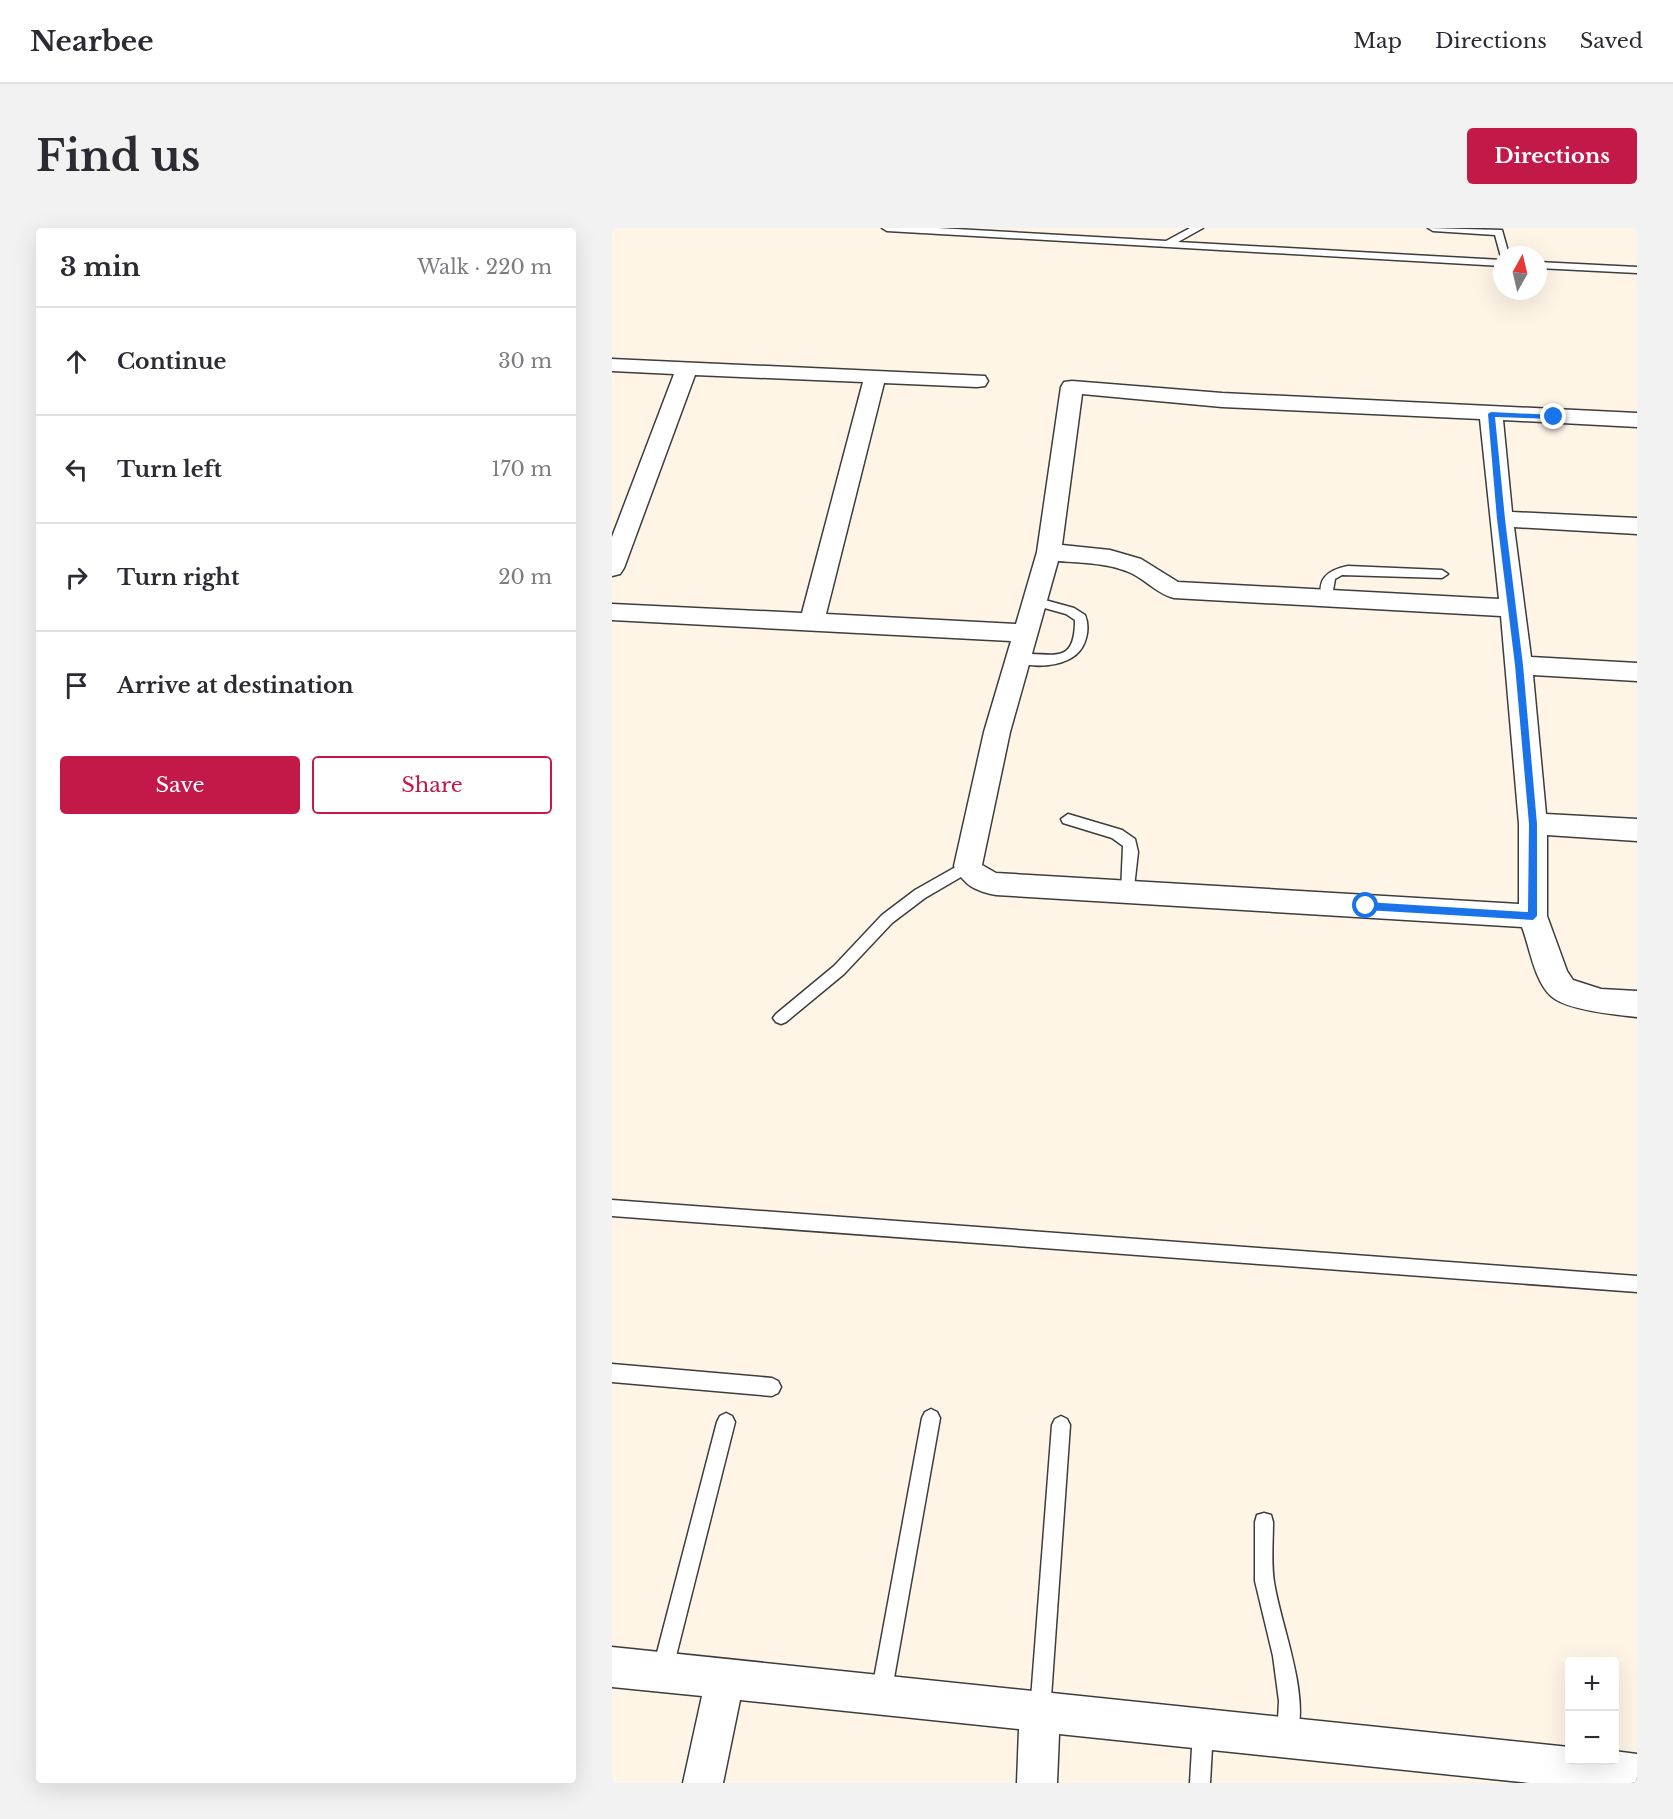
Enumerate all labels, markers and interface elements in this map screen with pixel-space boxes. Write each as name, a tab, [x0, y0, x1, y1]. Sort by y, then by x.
text: Nearbee	[30, 24, 154, 59]
text: Map	[1353, 28, 1402, 54]
text: Directions	[1435, 28, 1547, 54]
text: Saved	[1580, 28, 1643, 54]
button: Directions	[1467, 128, 1637, 184]
text: Find us	[36, 130, 200, 182]
north arrow	[1493, 246, 1547, 300]
text: 3 min	[60, 251, 141, 283]
text: Walk · 220 m	[417, 255, 552, 279]
icon: ahead	[60, 345, 93, 378]
text: Continue	[117, 348, 226, 375]
text: 30 m	[498, 349, 552, 373]
route end	[1540, 403, 1566, 429]
icon: left	[60, 453, 93, 486]
text: Turn left	[117, 456, 222, 483]
text: 170 m	[492, 457, 552, 481]
icon: right	[60, 561, 93, 594]
text: Turn right	[117, 564, 239, 591]
text: 20 m	[498, 565, 552, 589]
icon: arrive	[60, 669, 93, 702]
text: Arrive at destination	[117, 672, 354, 699]
button: Save	[60, 756, 300, 814]
button: Share	[312, 756, 552, 814]
route start	[1352, 892, 1378, 918]
map controls	[1565, 1657, 1619, 1765]
button: +	[1565, 1657, 1619, 1711]
button: −	[1565, 1711, 1619, 1765]

